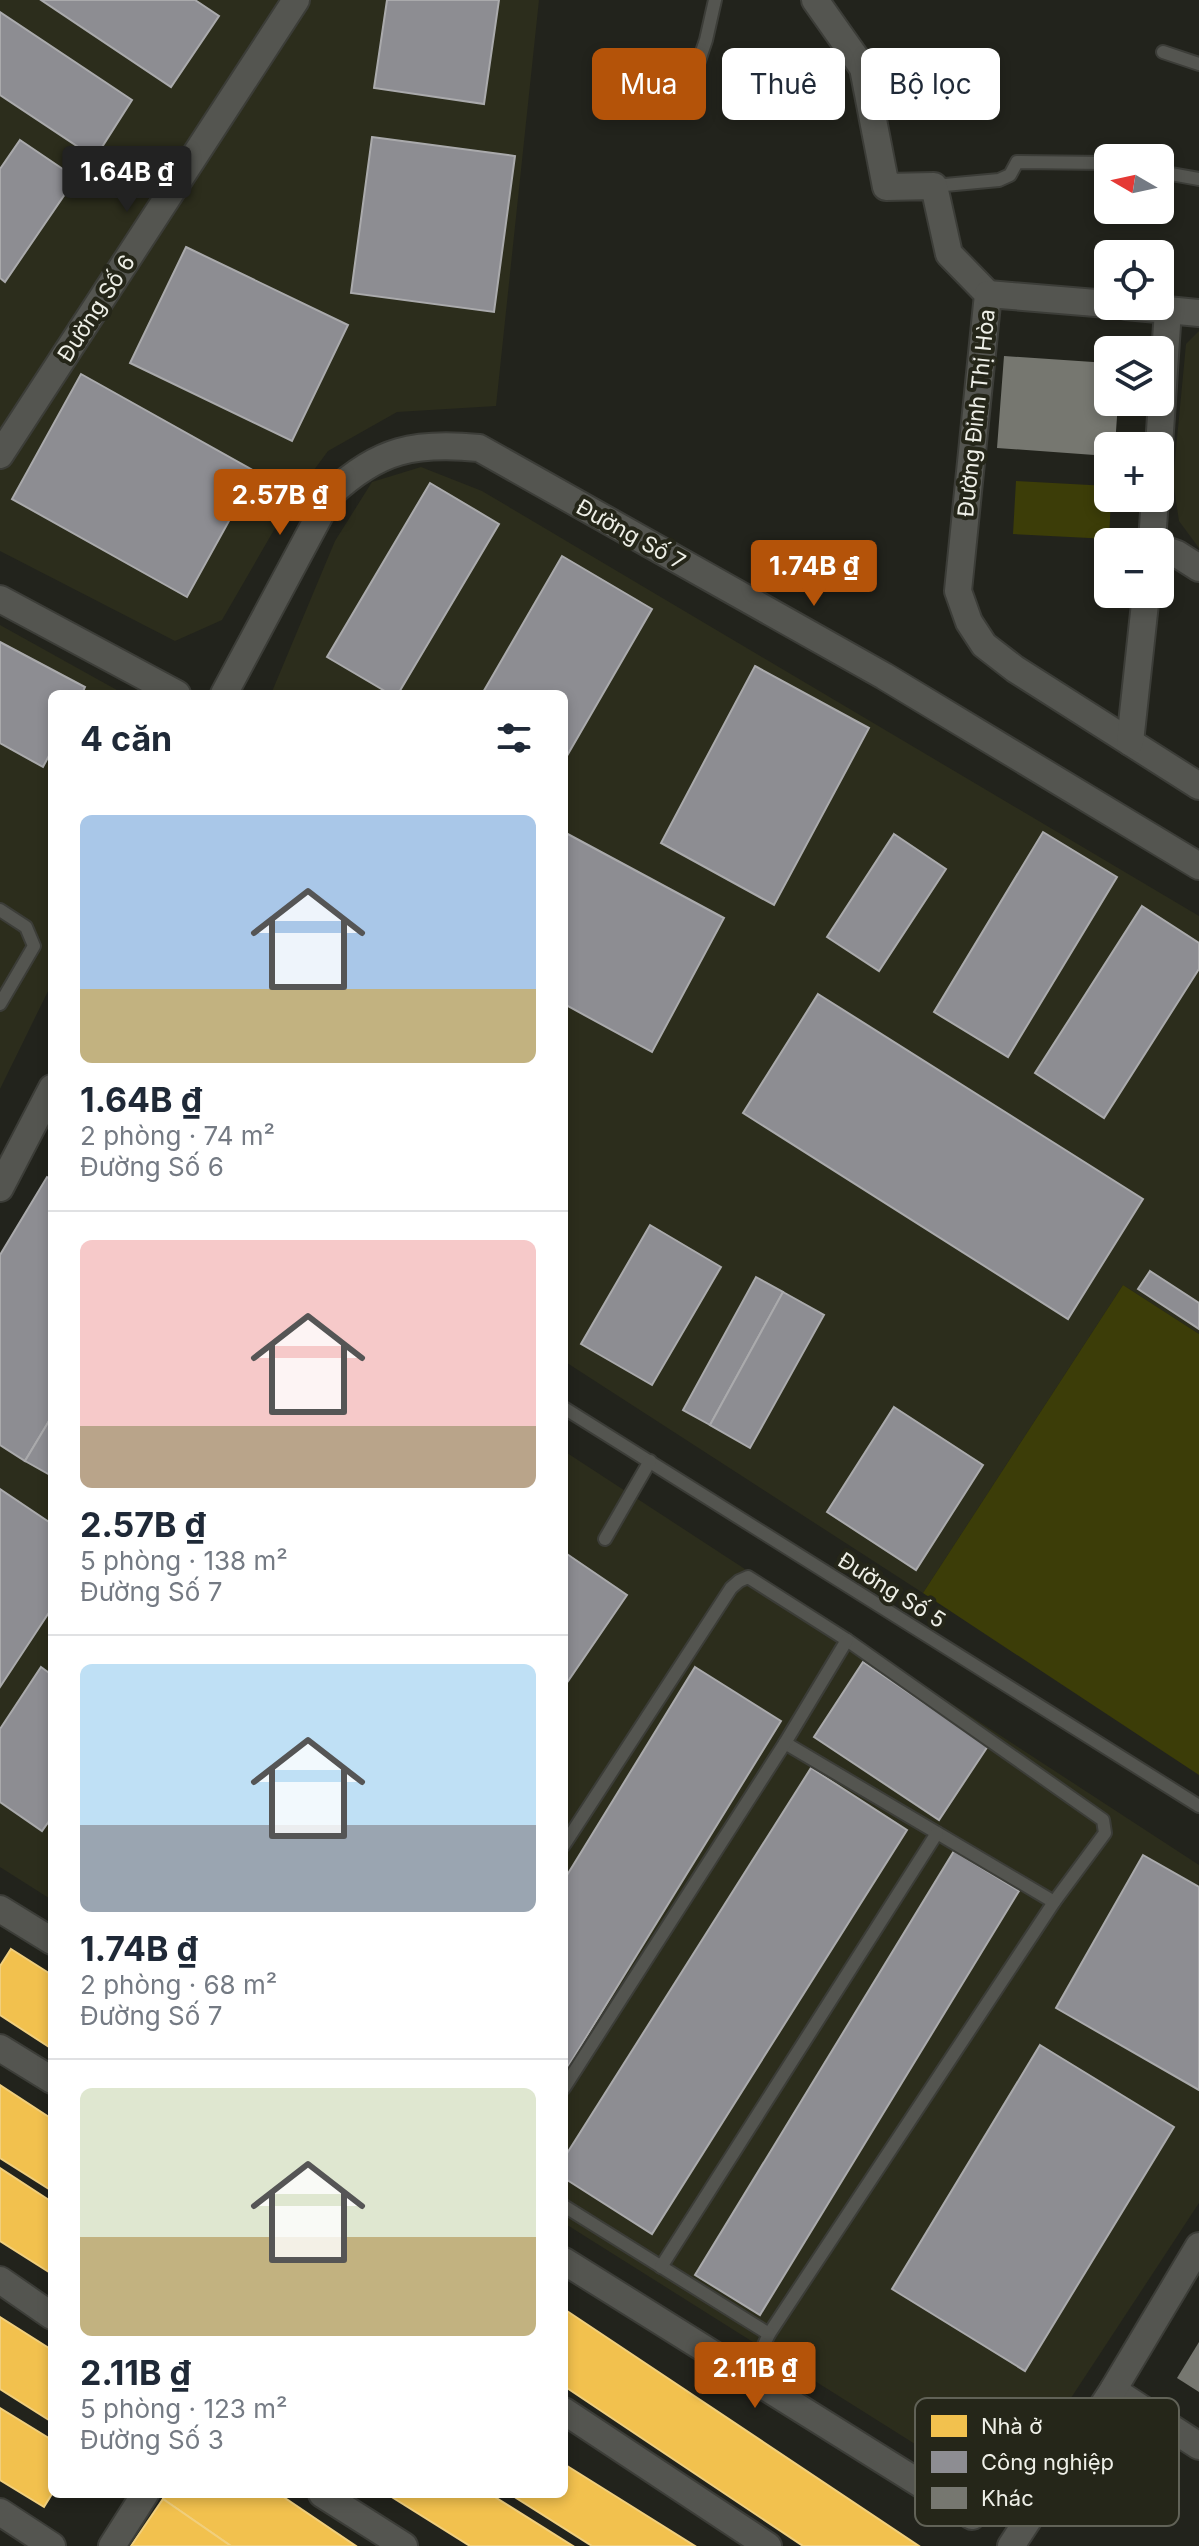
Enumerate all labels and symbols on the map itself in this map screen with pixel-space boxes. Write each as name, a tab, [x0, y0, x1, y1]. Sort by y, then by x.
north arrow	[1094, 144, 1174, 224]
pin: 1.64B ₫	[53, 146, 201, 214]
street label: Đường Số 6	[52, 250, 140, 366]
street label: Đường Đinh Thị Hòa	[952, 308, 1000, 518]
pin: 2.57B ₫	[206, 469, 354, 537]
street label: Đường Số 7	[572, 493, 690, 575]
pin: 1.74B ₫	[740, 540, 888, 608]
street label: Đường Số 5	[834, 1547, 950, 1633]
pin: 2.11B ₫	[681, 2342, 829, 2410]
legend	[915, 2398, 1179, 2526]
text: Nhà ở	[981, 2413, 1042, 2439]
text: Công nghiệp	[981, 2449, 1114, 2475]
text: Khác	[981, 2485, 1034, 2511]

